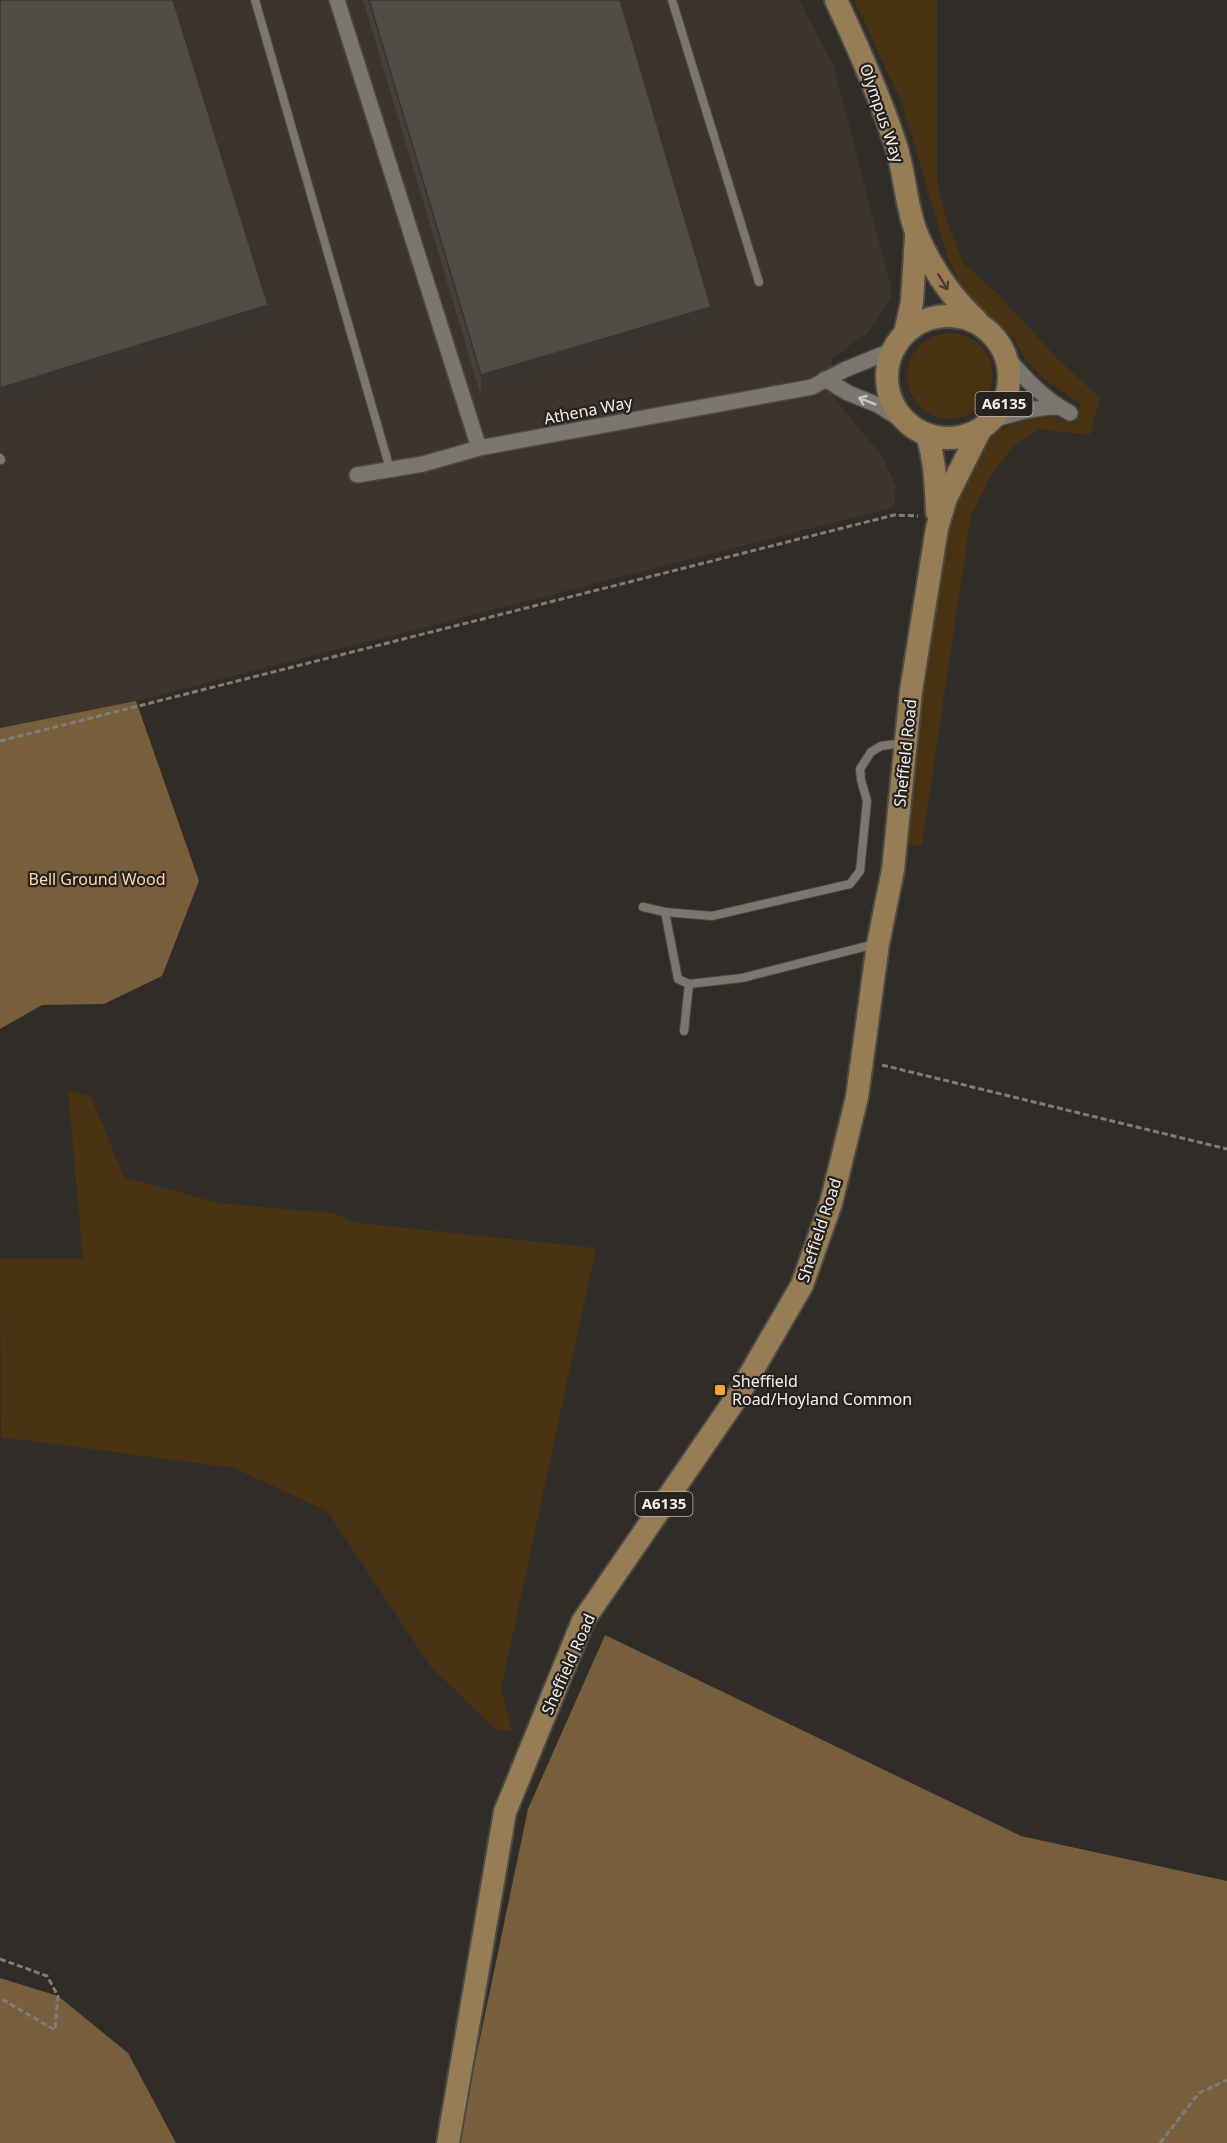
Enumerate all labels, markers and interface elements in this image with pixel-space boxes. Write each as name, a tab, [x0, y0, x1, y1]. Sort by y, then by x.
street label: Olympus Way	[855, 61, 909, 166]
one-way arrow	[937, 273, 949, 290]
street label: Athena Way	[542, 390, 635, 429]
road number: A6135	[976, 392, 1032, 416]
one-way arrow	[859, 395, 877, 406]
street label: Sheffield Road	[888, 698, 922, 808]
park label: Bell Ground Wood	[29, 868, 166, 890]
street label: Sheffield Road	[792, 1175, 846, 1285]
place label: Sheffield Road/Hoyland Common	[732, 1370, 912, 1410]
marker: Sheffield Road/Hoyland Common	[713, 1383, 727, 1397]
road number: A6135	[636, 1492, 692, 1516]
street label: Sheffield Road	[536, 1610, 600, 1718]

